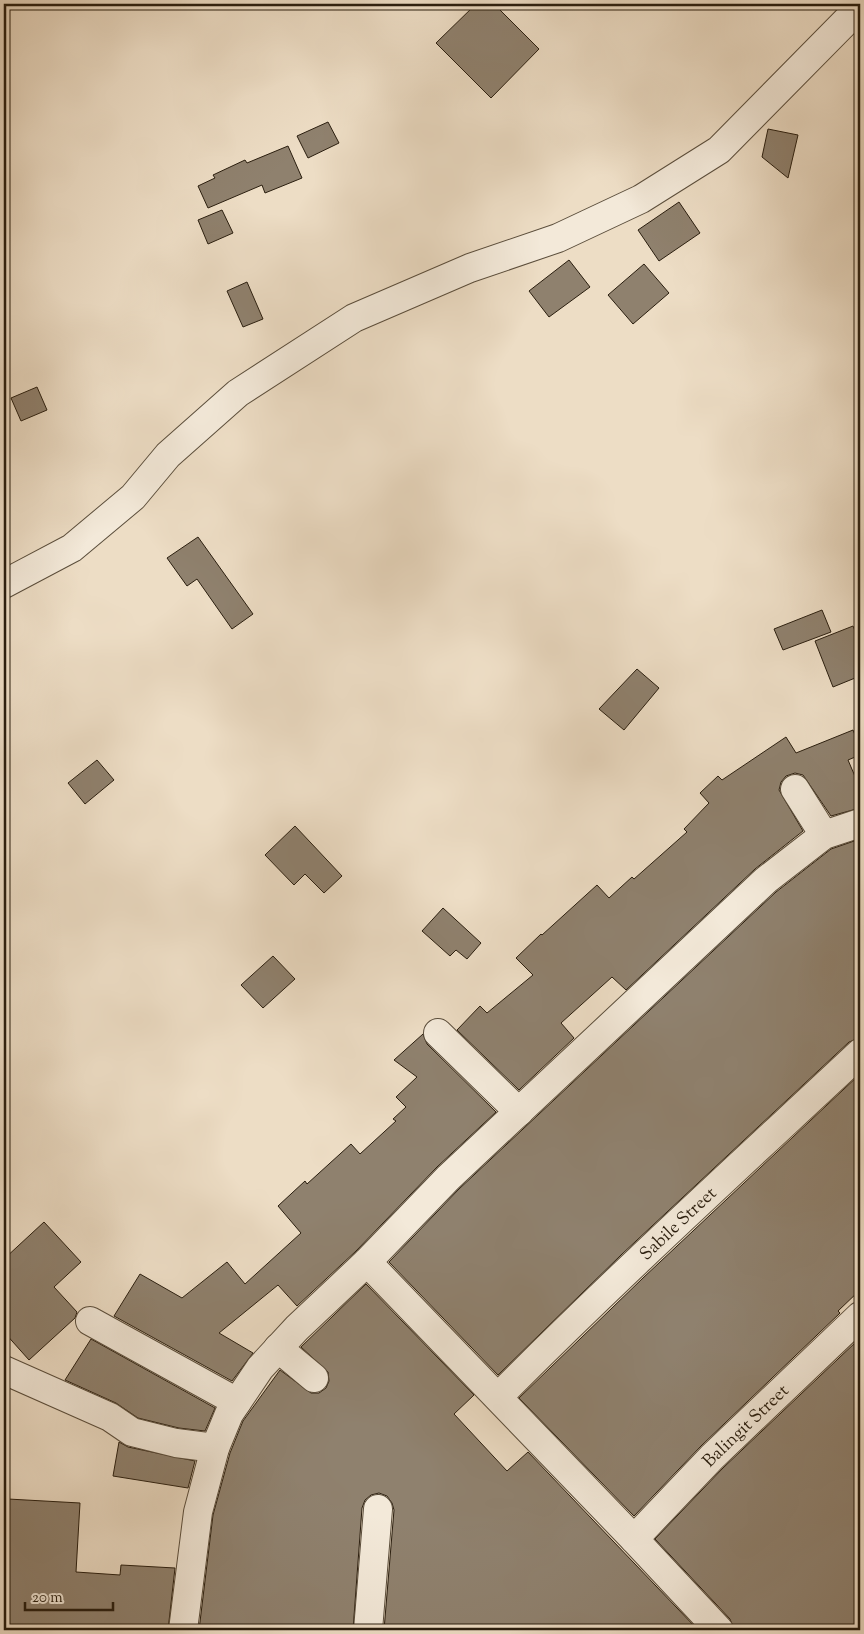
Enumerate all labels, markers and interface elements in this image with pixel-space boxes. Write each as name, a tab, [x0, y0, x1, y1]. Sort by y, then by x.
street label: Sabile Street	[635, 1182, 723, 1267]
street label: Balingit Street	[697, 1379, 796, 1474]
scale bar	[25, 1579, 112, 1611]
text: 20 m	[32, 1588, 63, 1609]

